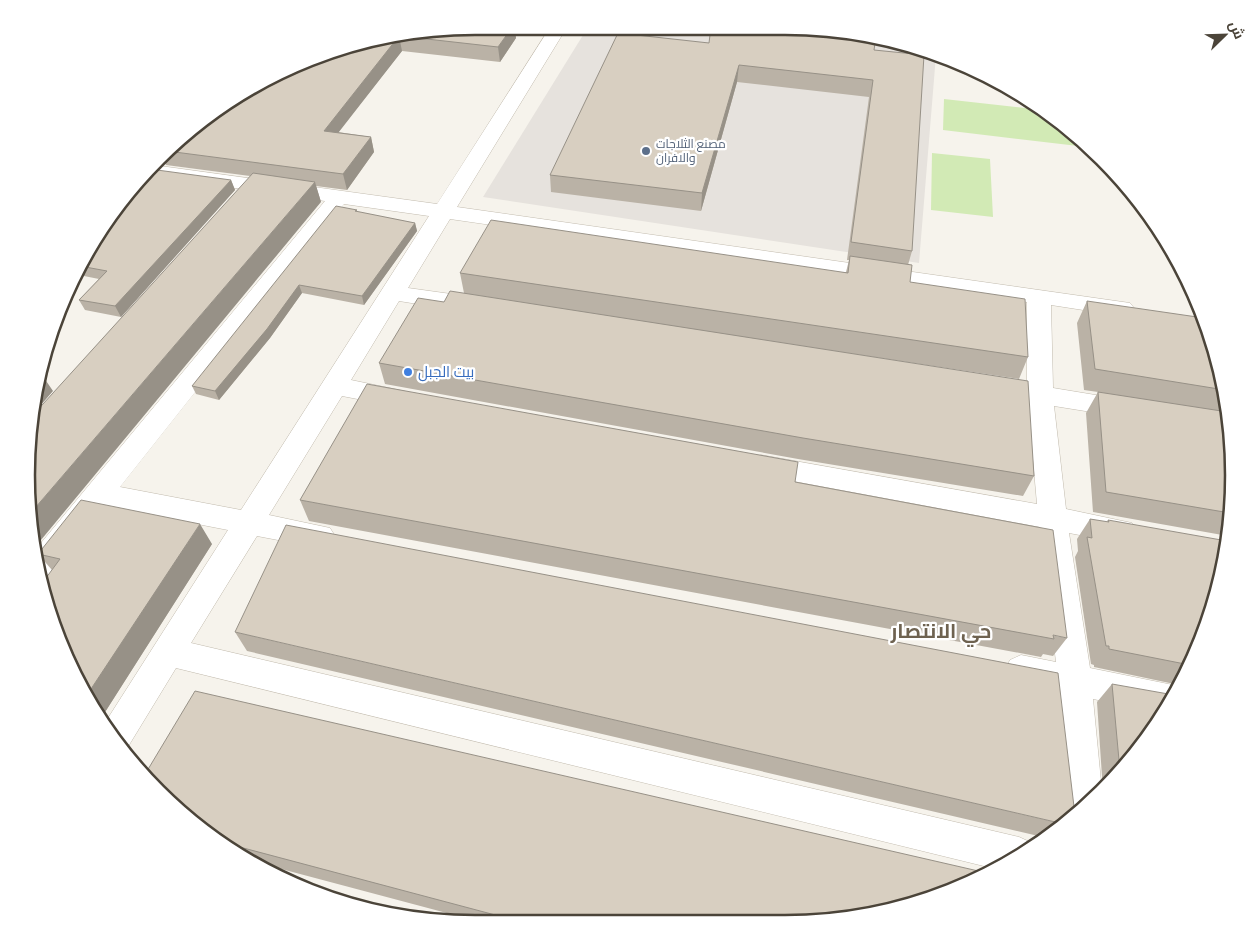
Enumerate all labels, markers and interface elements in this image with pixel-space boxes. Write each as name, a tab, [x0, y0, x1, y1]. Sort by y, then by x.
north arrow	[1200, 10, 1250, 60]
text: ش	[1225, 18, 1249, 42]
place label: مصنع الثلاجات والافران	[656, 136, 726, 165]
marker: مصنع الثلاجات والافران	[640, 145, 652, 157]
place label: بيت الجبل	[418, 362, 474, 382]
marker: بيت الجبل	[402, 366, 414, 378]
district label: حي الانتصار	[890, 617, 991, 647]

